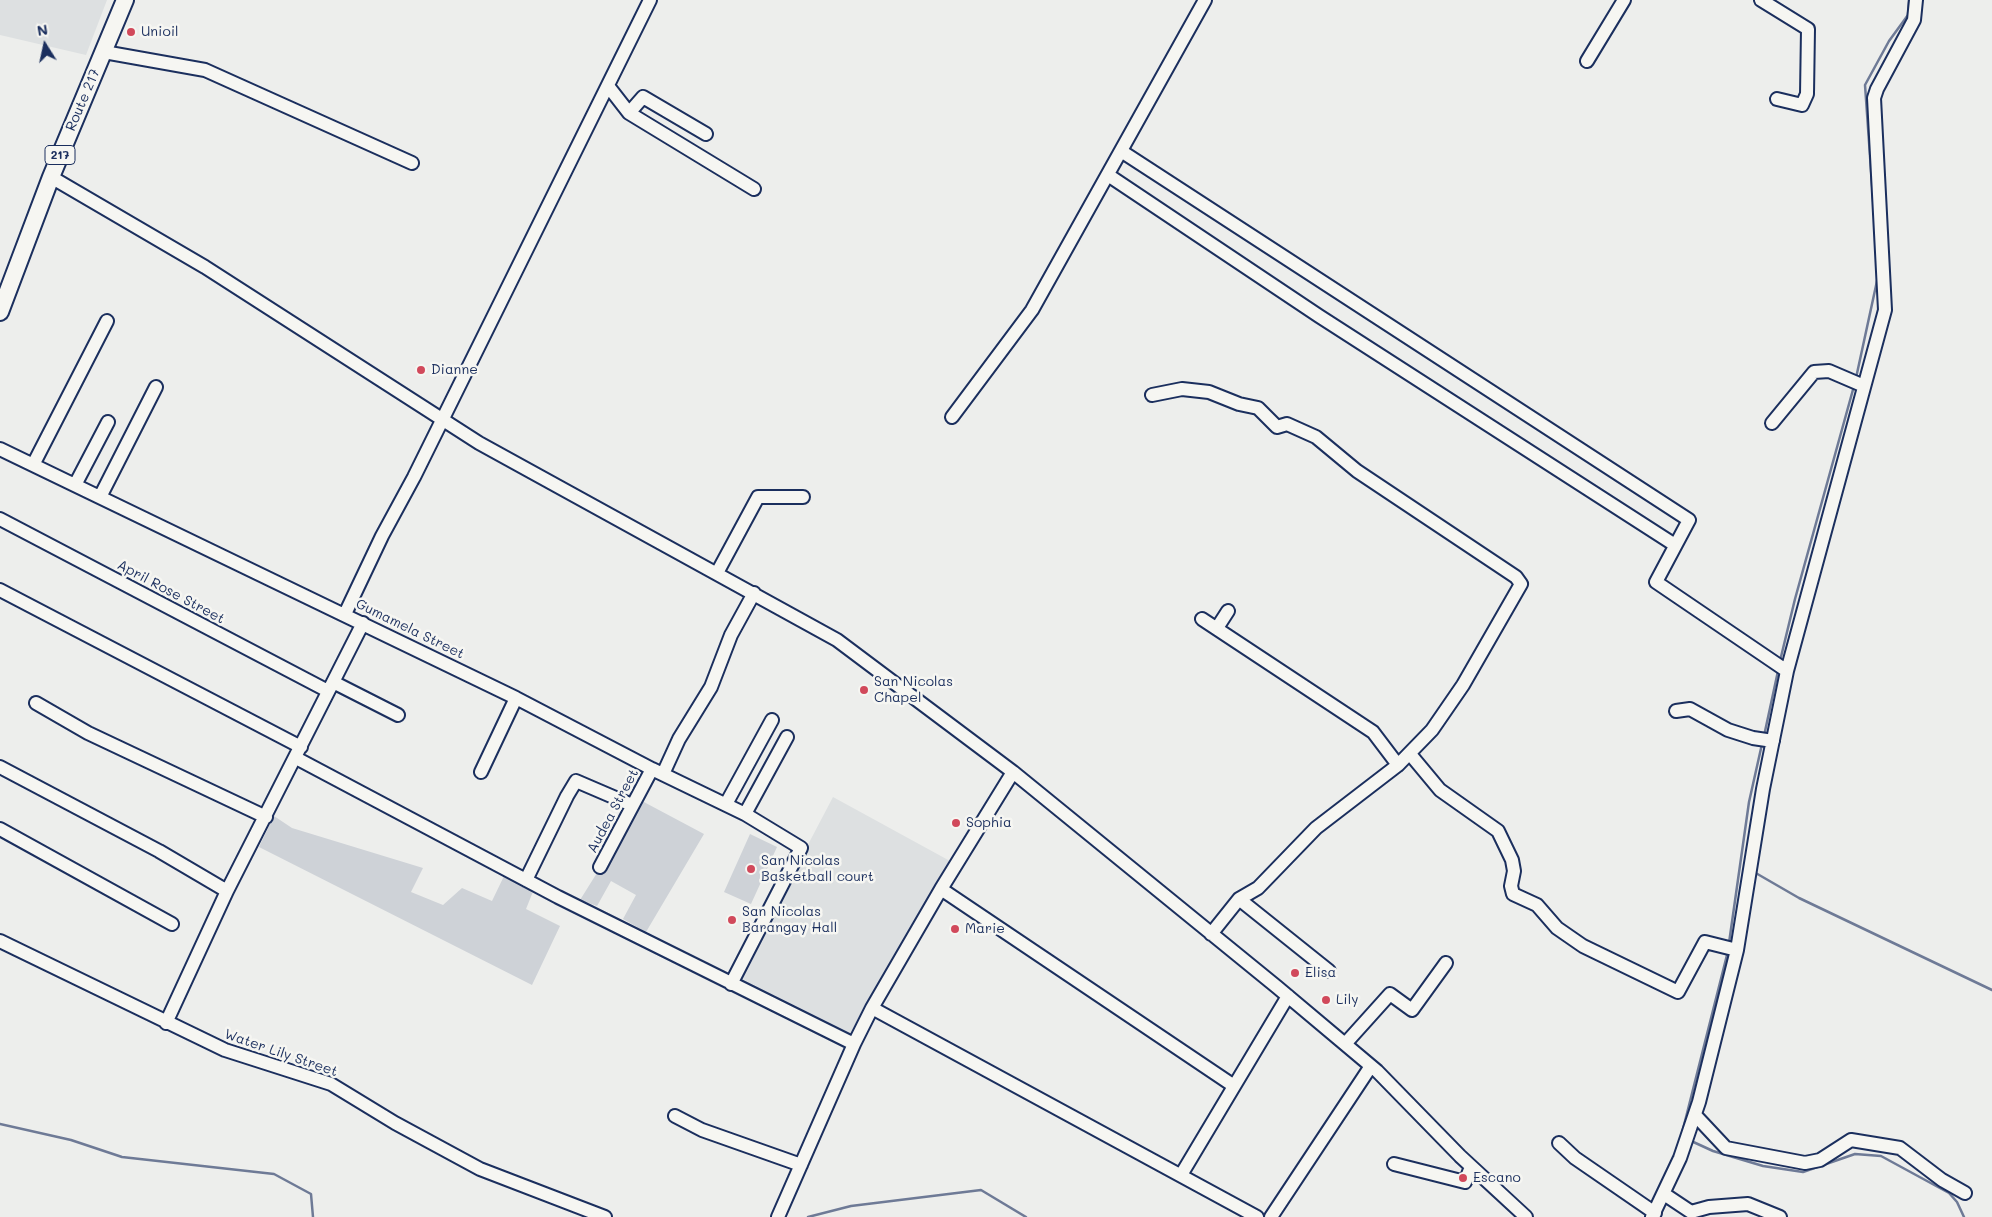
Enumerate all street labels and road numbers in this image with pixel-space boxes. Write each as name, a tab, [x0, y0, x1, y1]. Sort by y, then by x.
street label: Route 217	[62, 66, 104, 134]
road number: 217	[45, 146, 75, 164]
street label: April Rose Street	[114, 557, 228, 627]
street label: Gumamela Street	[353, 595, 467, 663]
street label: Audea Street	[584, 766, 642, 856]
street label: Water Lily Street	[222, 1026, 340, 1080]

